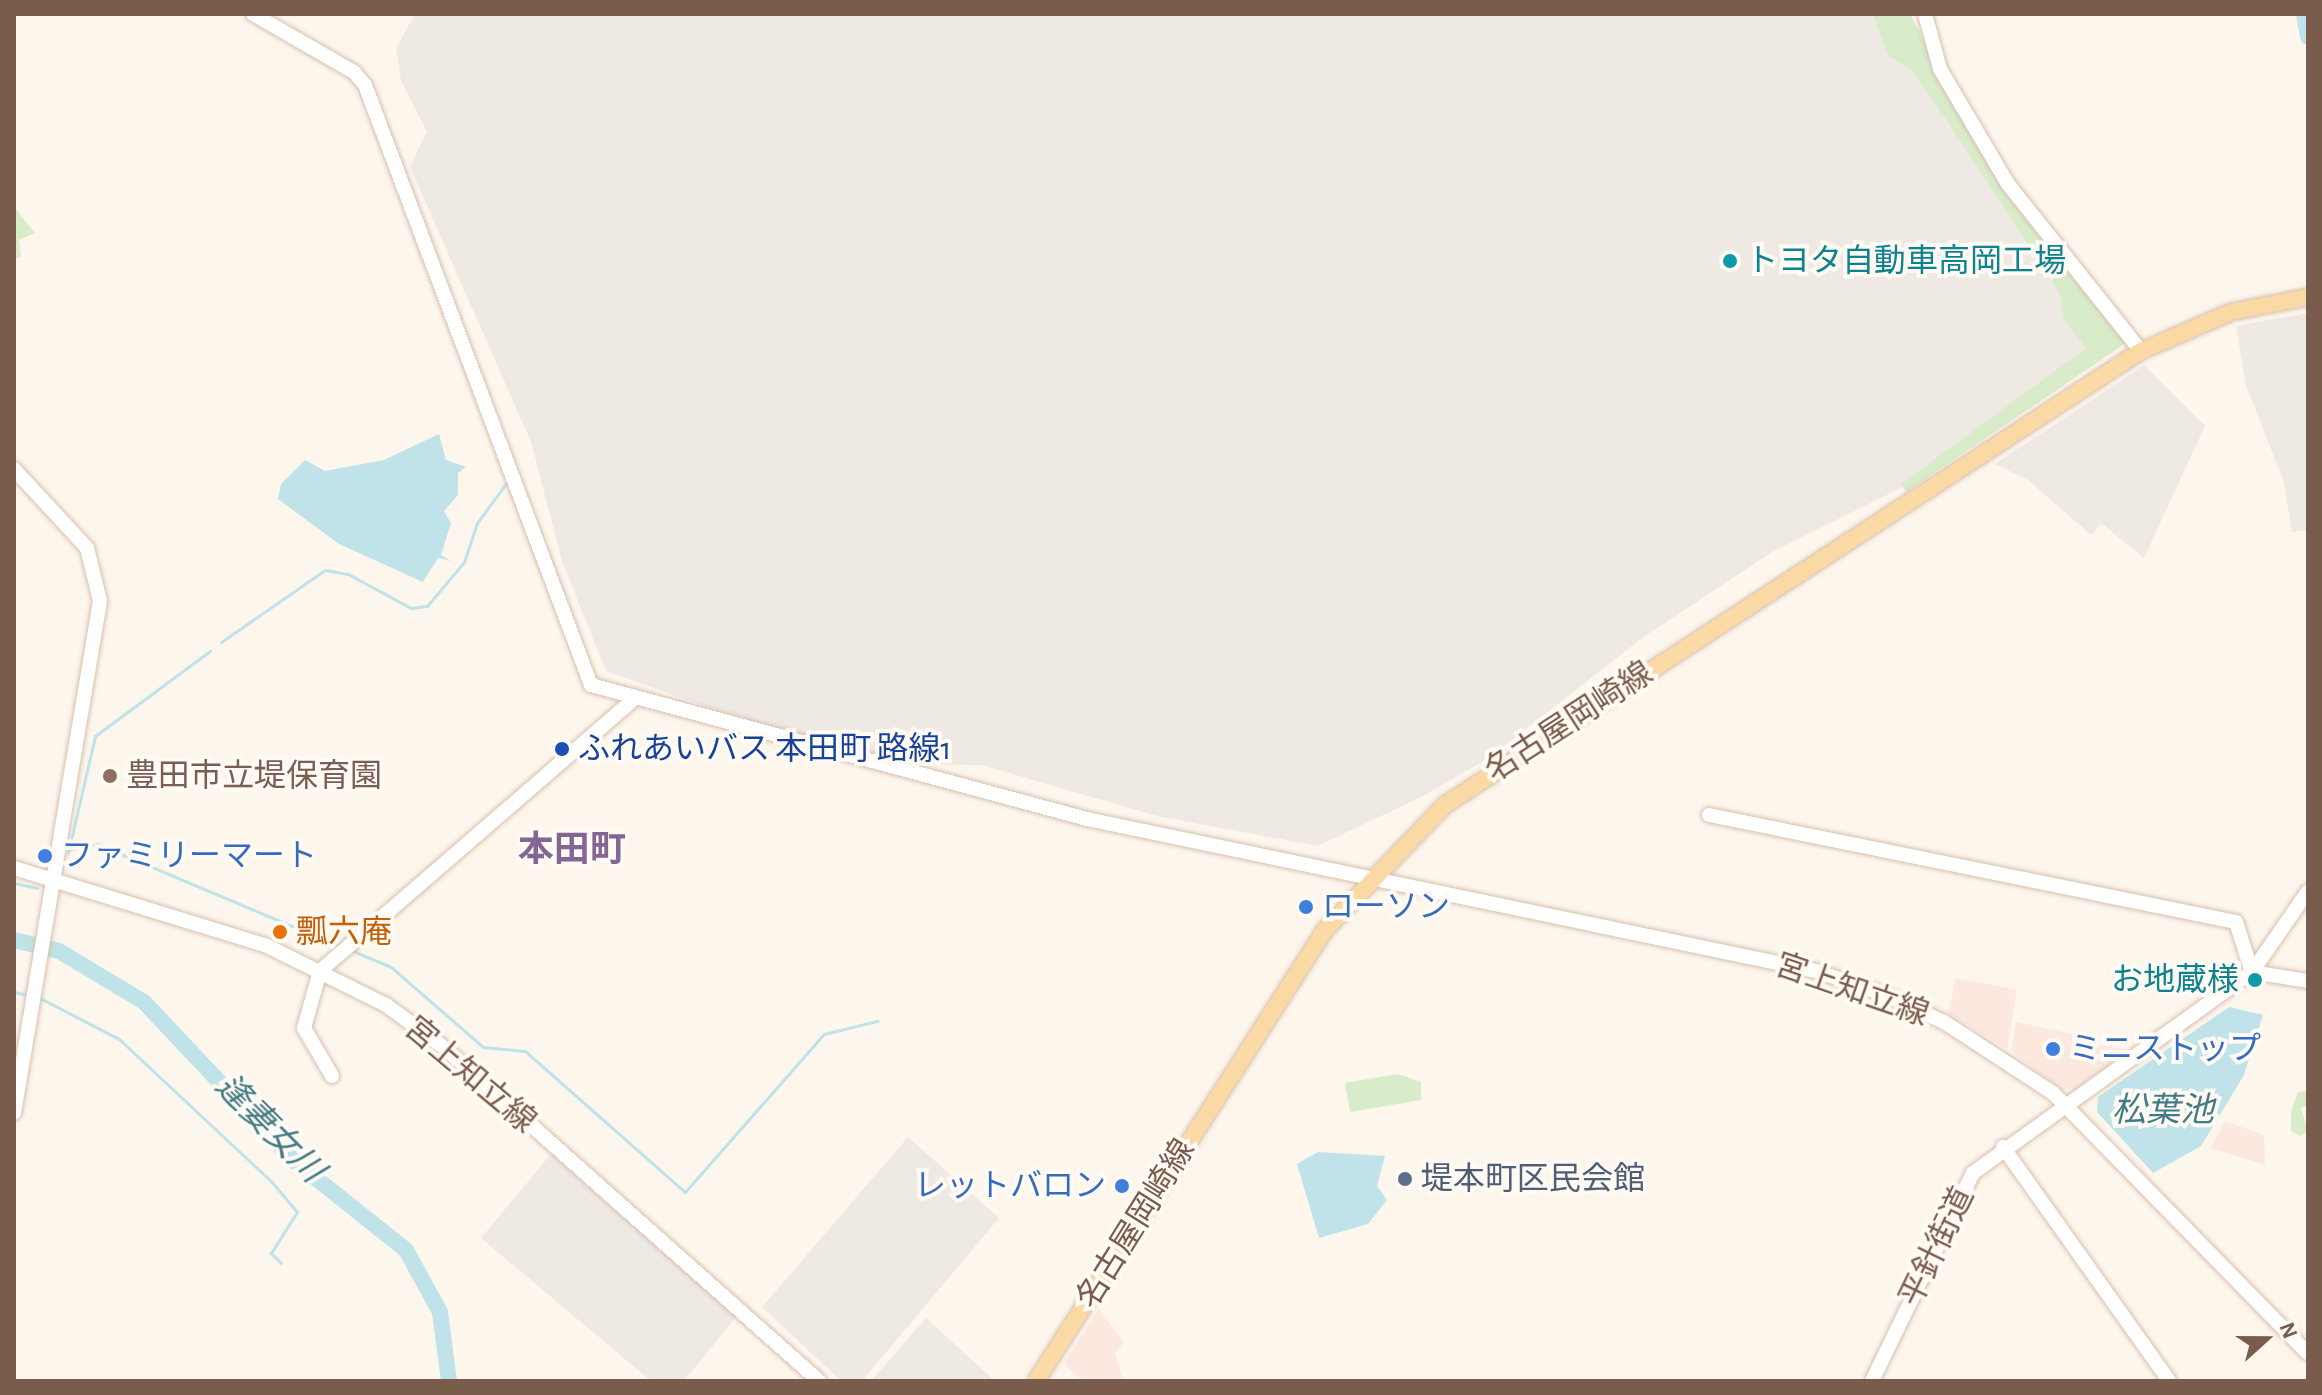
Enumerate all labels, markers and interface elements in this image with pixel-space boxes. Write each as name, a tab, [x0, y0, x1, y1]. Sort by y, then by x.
place label: トヨタ自動車高岡工場	[1746, 242, 2066, 280]
marker: トヨタ自動車高岡工場	[1721, 252, 1739, 270]
street label: 名古屋岡崎線	[1478, 654, 1660, 790]
place label: ふれあいバス 本田町 路線1	[578, 730, 952, 768]
marker: ふれあいバス 本田町 路線1	[553, 740, 571, 758]
place label: 豊田市立堤保育園	[126, 757, 382, 795]
marker: 豊田市立堤保育園	[101, 767, 119, 785]
district label: 本田町	[518, 829, 626, 873]
place label: ファミリーマート	[61, 837, 317, 875]
marker: ファミリーマート	[36, 847, 54, 865]
place label: ローソン	[1322, 888, 1450, 926]
marker: ローソン	[1297, 898, 1315, 916]
place label: 瓢六庵	[296, 913, 392, 951]
marker: 瓢六庵	[271, 923, 289, 941]
street label: 宮上知立線	[1770, 946, 1934, 1034]
place label: お地蔵様	[2111, 961, 2239, 999]
marker: お地蔵様	[2246, 971, 2264, 989]
street label: 宮上知立線	[396, 1009, 544, 1141]
place label: ミニストップ	[2069, 1030, 2261, 1068]
marker: ミニストップ	[2044, 1040, 2062, 1058]
water label: 逢妻女川	[206, 1066, 332, 1192]
water label: 松葉池	[2112, 1092, 2214, 1132]
street label: 名古屋岡崎線	[1069, 1132, 1203, 1316]
place label: 堤本町区民会館	[1421, 1160, 1645, 1198]
place label: レットバロン	[914, 1167, 1106, 1205]
marker: 堤本町区民会館	[1396, 1170, 1414, 1188]
marker: レットバロン	[1113, 1177, 1131, 1195]
street label: 平針街道	[1892, 1181, 1982, 1313]
north arrow	[2226, 1299, 2306, 1379]
text: N	[2275, 1319, 2301, 1341]

